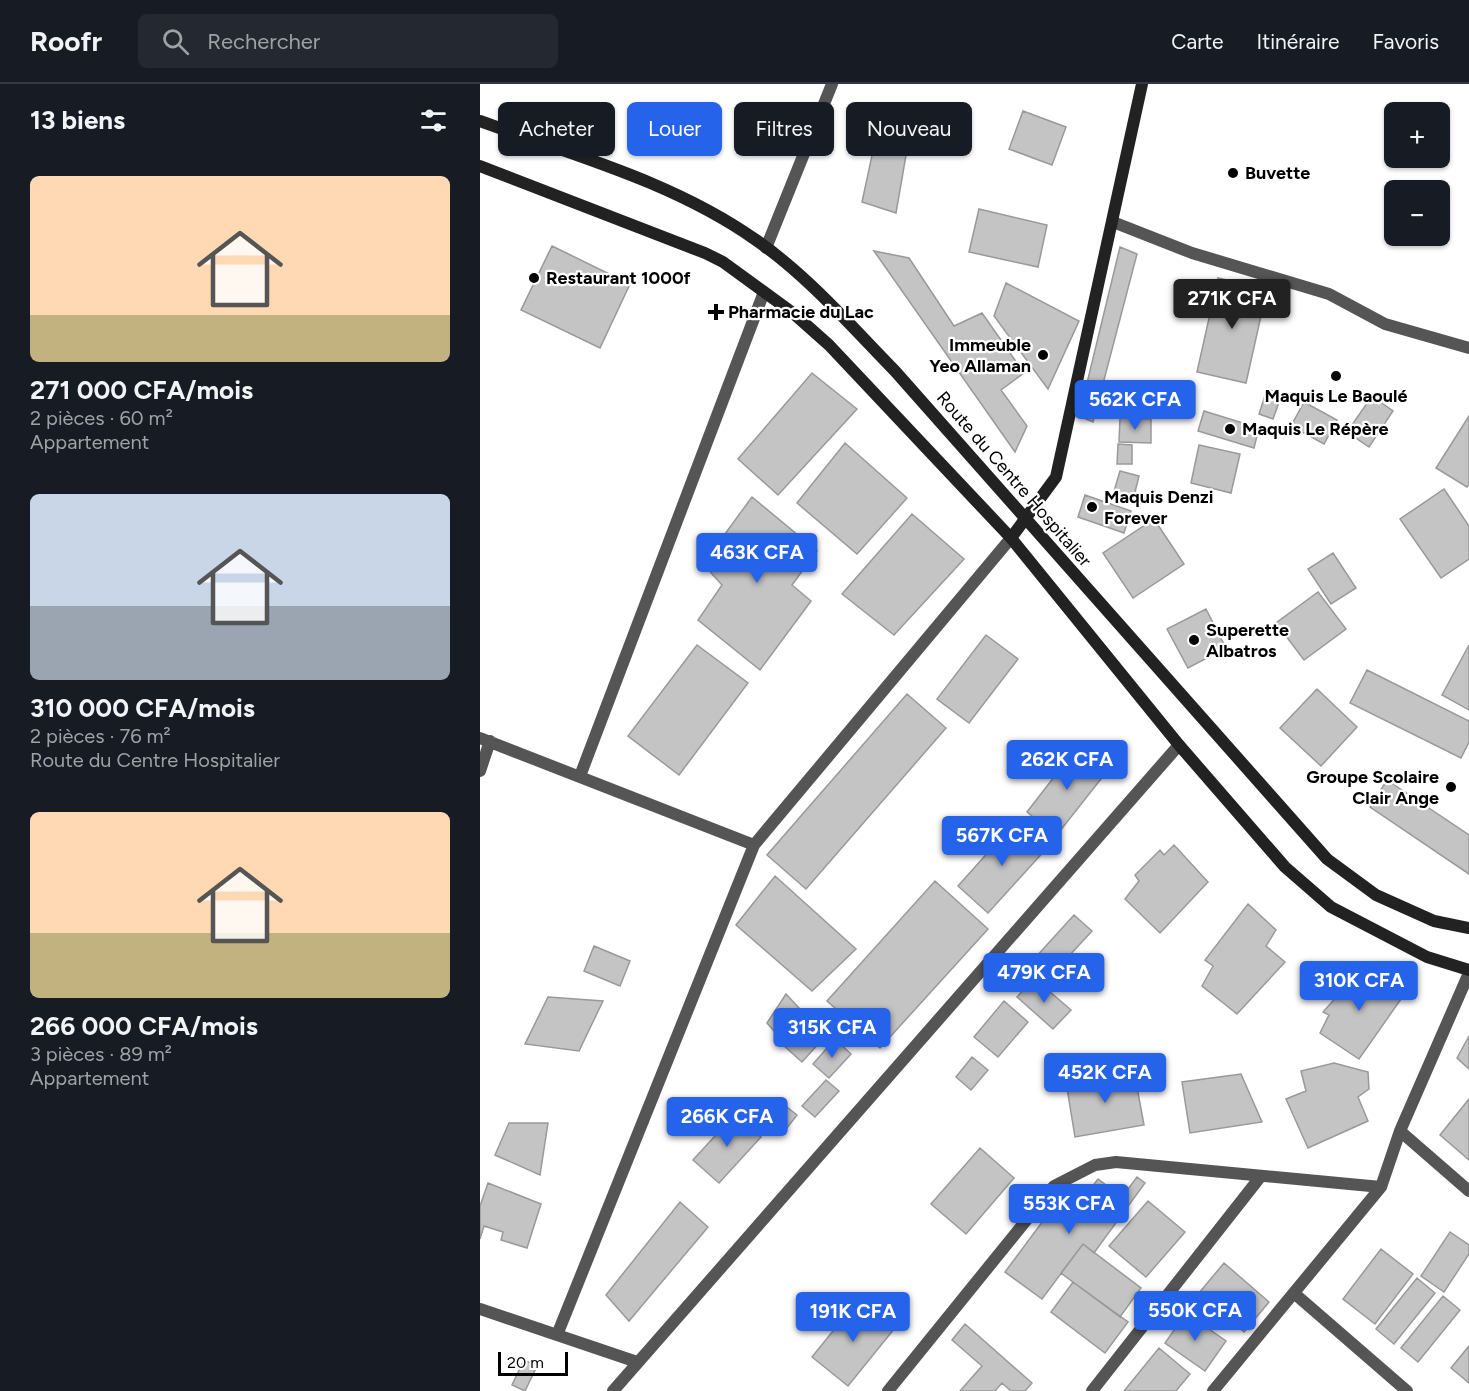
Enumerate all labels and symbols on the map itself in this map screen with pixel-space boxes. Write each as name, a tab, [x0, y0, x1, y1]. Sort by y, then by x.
place label: Buvette	[1245, 162, 1310, 184]
marker: Buvette	[1226, 166, 1240, 180]
place label: Restaurant 1000f	[546, 267, 692, 289]
marker: Restaurant 1000f	[527, 271, 541, 285]
pin: 271K CFA	[1170, 279, 1294, 330]
place label: Pharmacie du Lac	[728, 301, 874, 323]
marker: Pharmacie du Lac	[709, 305, 723, 319]
place label: Immeuble Yeo Allaman	[929, 334, 1031, 377]
marker: Immeuble Yeo Allaman	[1036, 348, 1050, 362]
marker: Maquis Le Baoulé	[1329, 369, 1343, 383]
pin: 562K CFA	[1073, 380, 1197, 431]
place label: Maquis Le Baoulé	[1265, 385, 1407, 407]
street label: Route du Centre Hospitalier	[932, 387, 1096, 571]
place label: Maquis Le Répère	[1242, 418, 1389, 440]
marker: Maquis Le Répère	[1223, 422, 1237, 436]
place label: Maquis Denzi Forever	[1104, 486, 1213, 529]
marker: Maquis Denzi Forever	[1085, 500, 1099, 514]
pin: 463K CFA	[695, 533, 819, 584]
place label: Superette Albatros	[1206, 619, 1289, 662]
marker: Superette Albatros	[1187, 633, 1201, 647]
pin: 262K CFA	[1005, 740, 1129, 791]
place label: Groupe Scolaire Clair Ange	[1306, 766, 1439, 809]
marker: Groupe Scolaire Clair Ange	[1444, 780, 1458, 794]
pin: 567K CFA	[940, 816, 1064, 867]
pin: 479K CFA	[982, 953, 1106, 1004]
pin: 310K CFA	[1297, 961, 1421, 1012]
pin: 315K CFA	[770, 1008, 894, 1059]
pin: 452K CFA	[1043, 1053, 1167, 1104]
pin: 266K CFA	[665, 1097, 789, 1148]
pin: 553K CFA	[1007, 1184, 1131, 1235]
pin: 550K CFA	[1133, 1291, 1257, 1342]
pin: 191K CFA	[791, 1292, 915, 1343]
scale bar	[498, 1349, 568, 1376]

